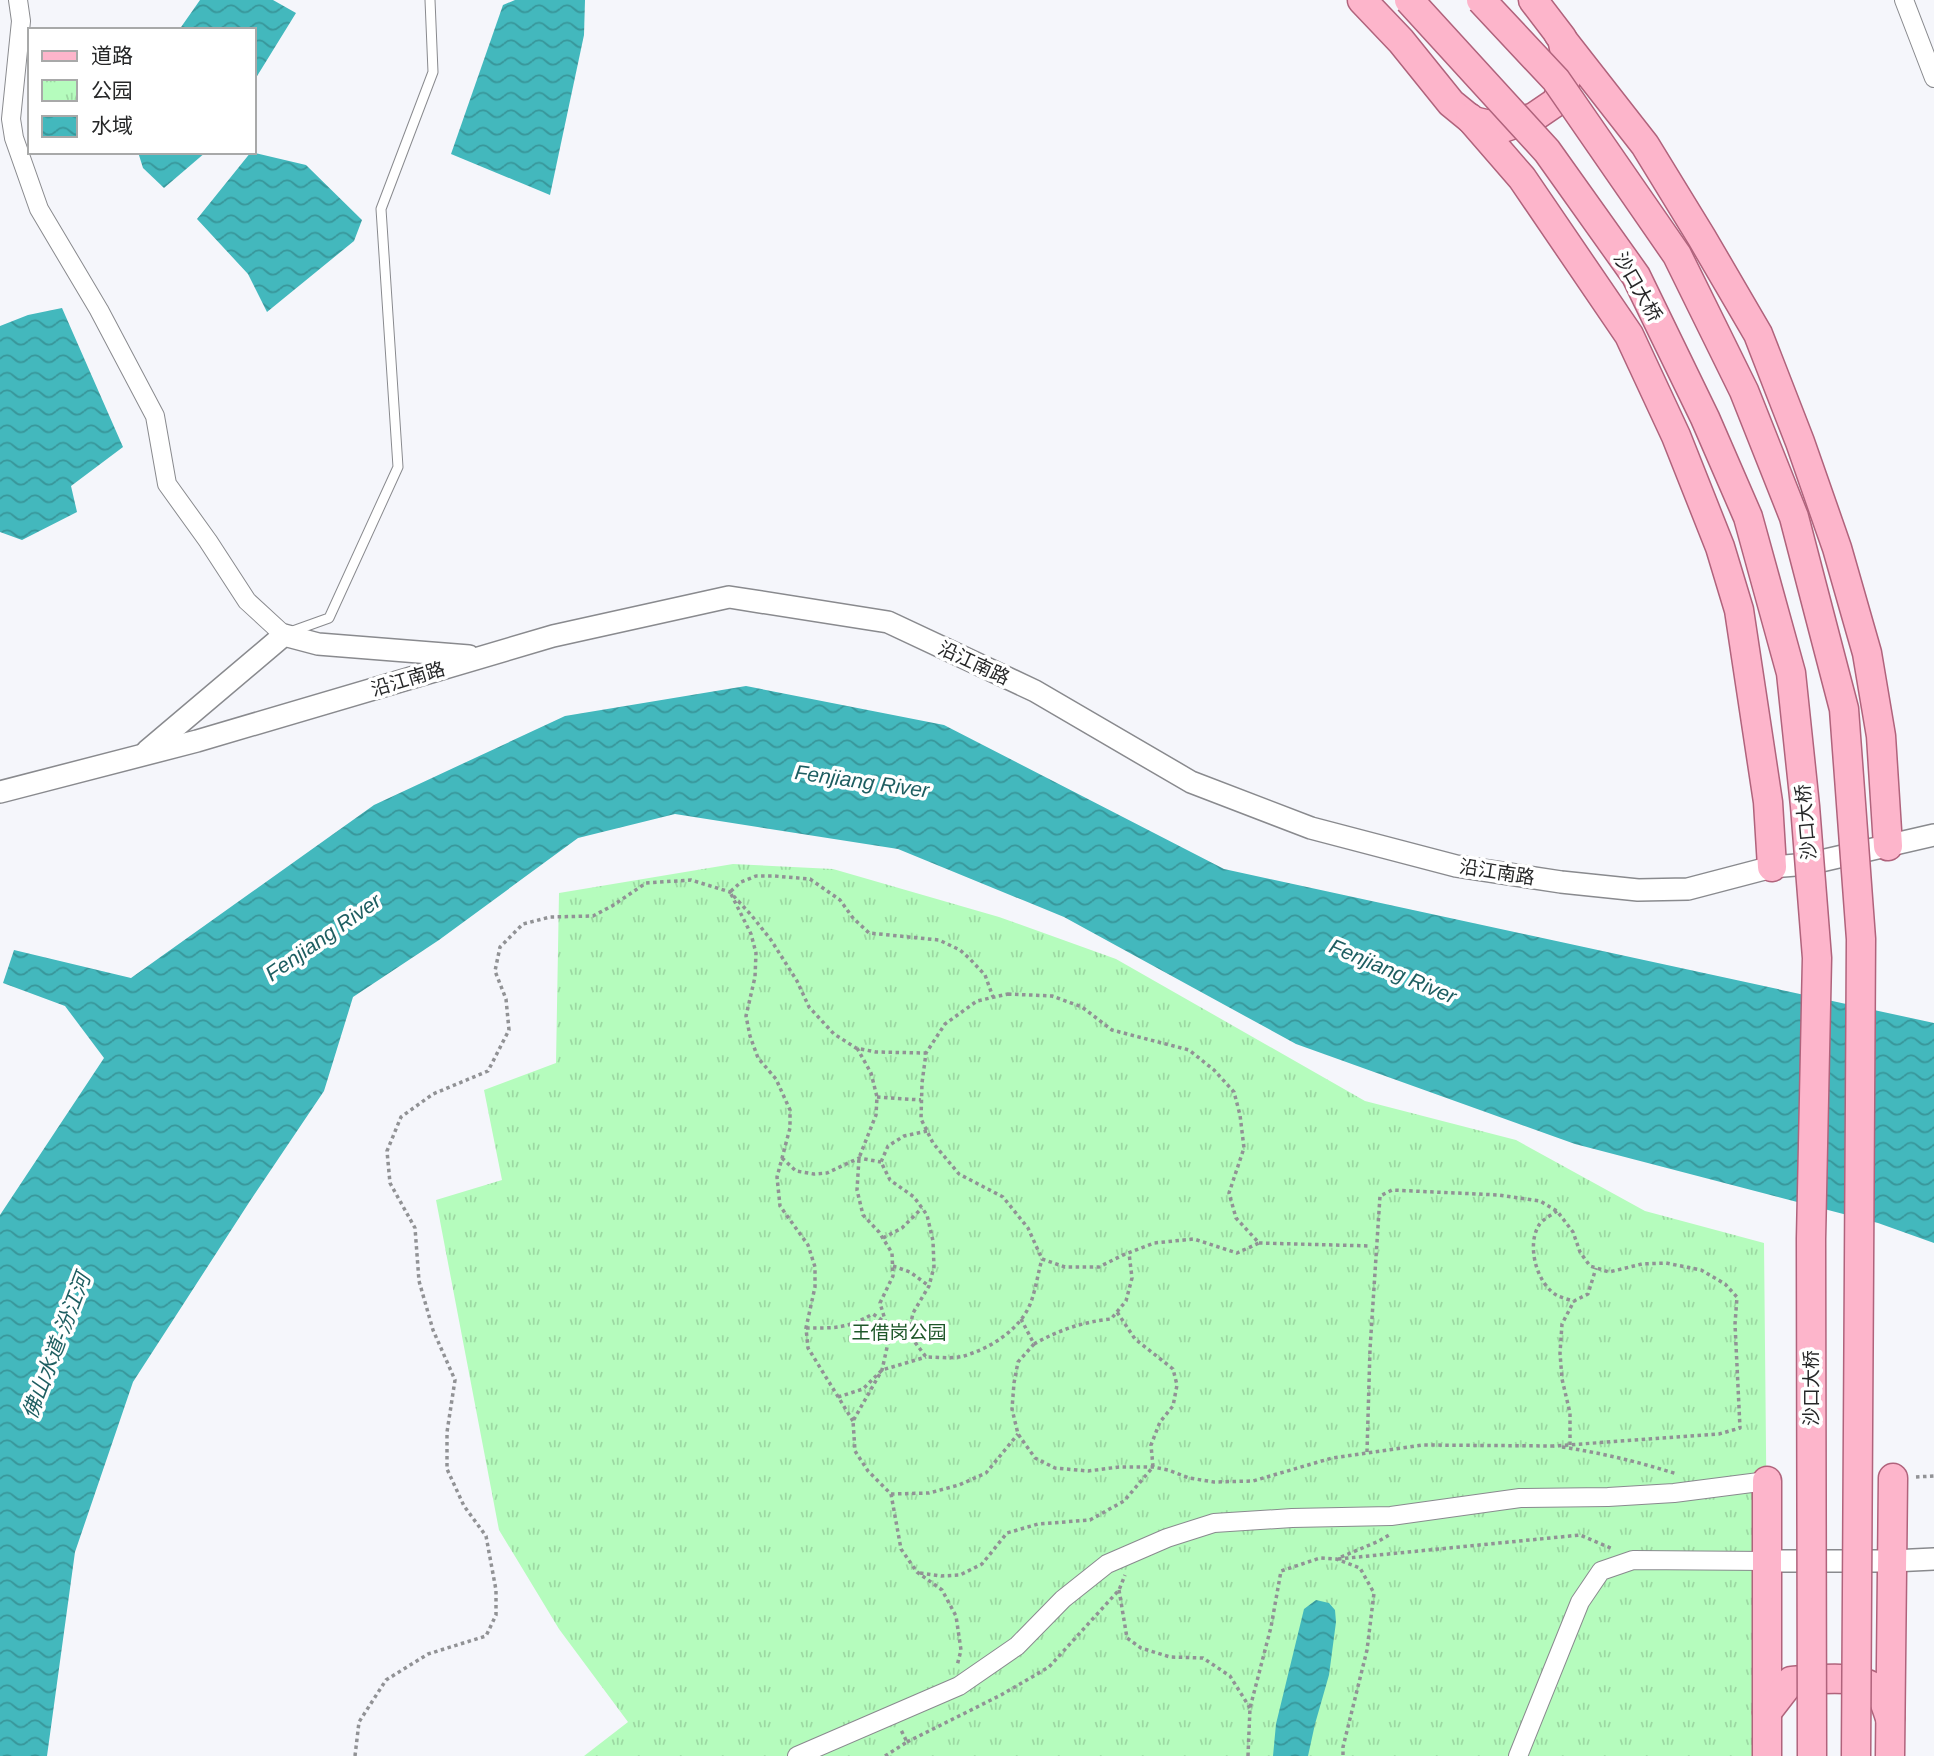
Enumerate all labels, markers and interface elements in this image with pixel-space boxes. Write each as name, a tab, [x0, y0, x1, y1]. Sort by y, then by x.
legend	[28, 28, 256, 154]
text: 道路	[91, 44, 133, 67]
text: 公园	[91, 79, 133, 102]
text: 水域	[91, 114, 133, 137]
street label: 沙口大桥	[1610, 249, 1666, 325]
street label: 沿江南路	[935, 637, 1013, 689]
street label: 沿江南路	[369, 658, 447, 700]
water label: Fenjiang River	[793, 760, 932, 802]
street label: 沙口大桥	[1792, 783, 1820, 861]
street label: 沿江南路	[1458, 856, 1536, 888]
water label: Fenjiang River	[261, 888, 386, 985]
water label: Fenjiang River	[1326, 934, 1461, 1008]
water label: 佛山水道-汾江河	[18, 1266, 96, 1422]
park label: 王借岗公园	[851, 1322, 947, 1343]
street label: 沙口大桥	[1801, 1350, 1822, 1426]

